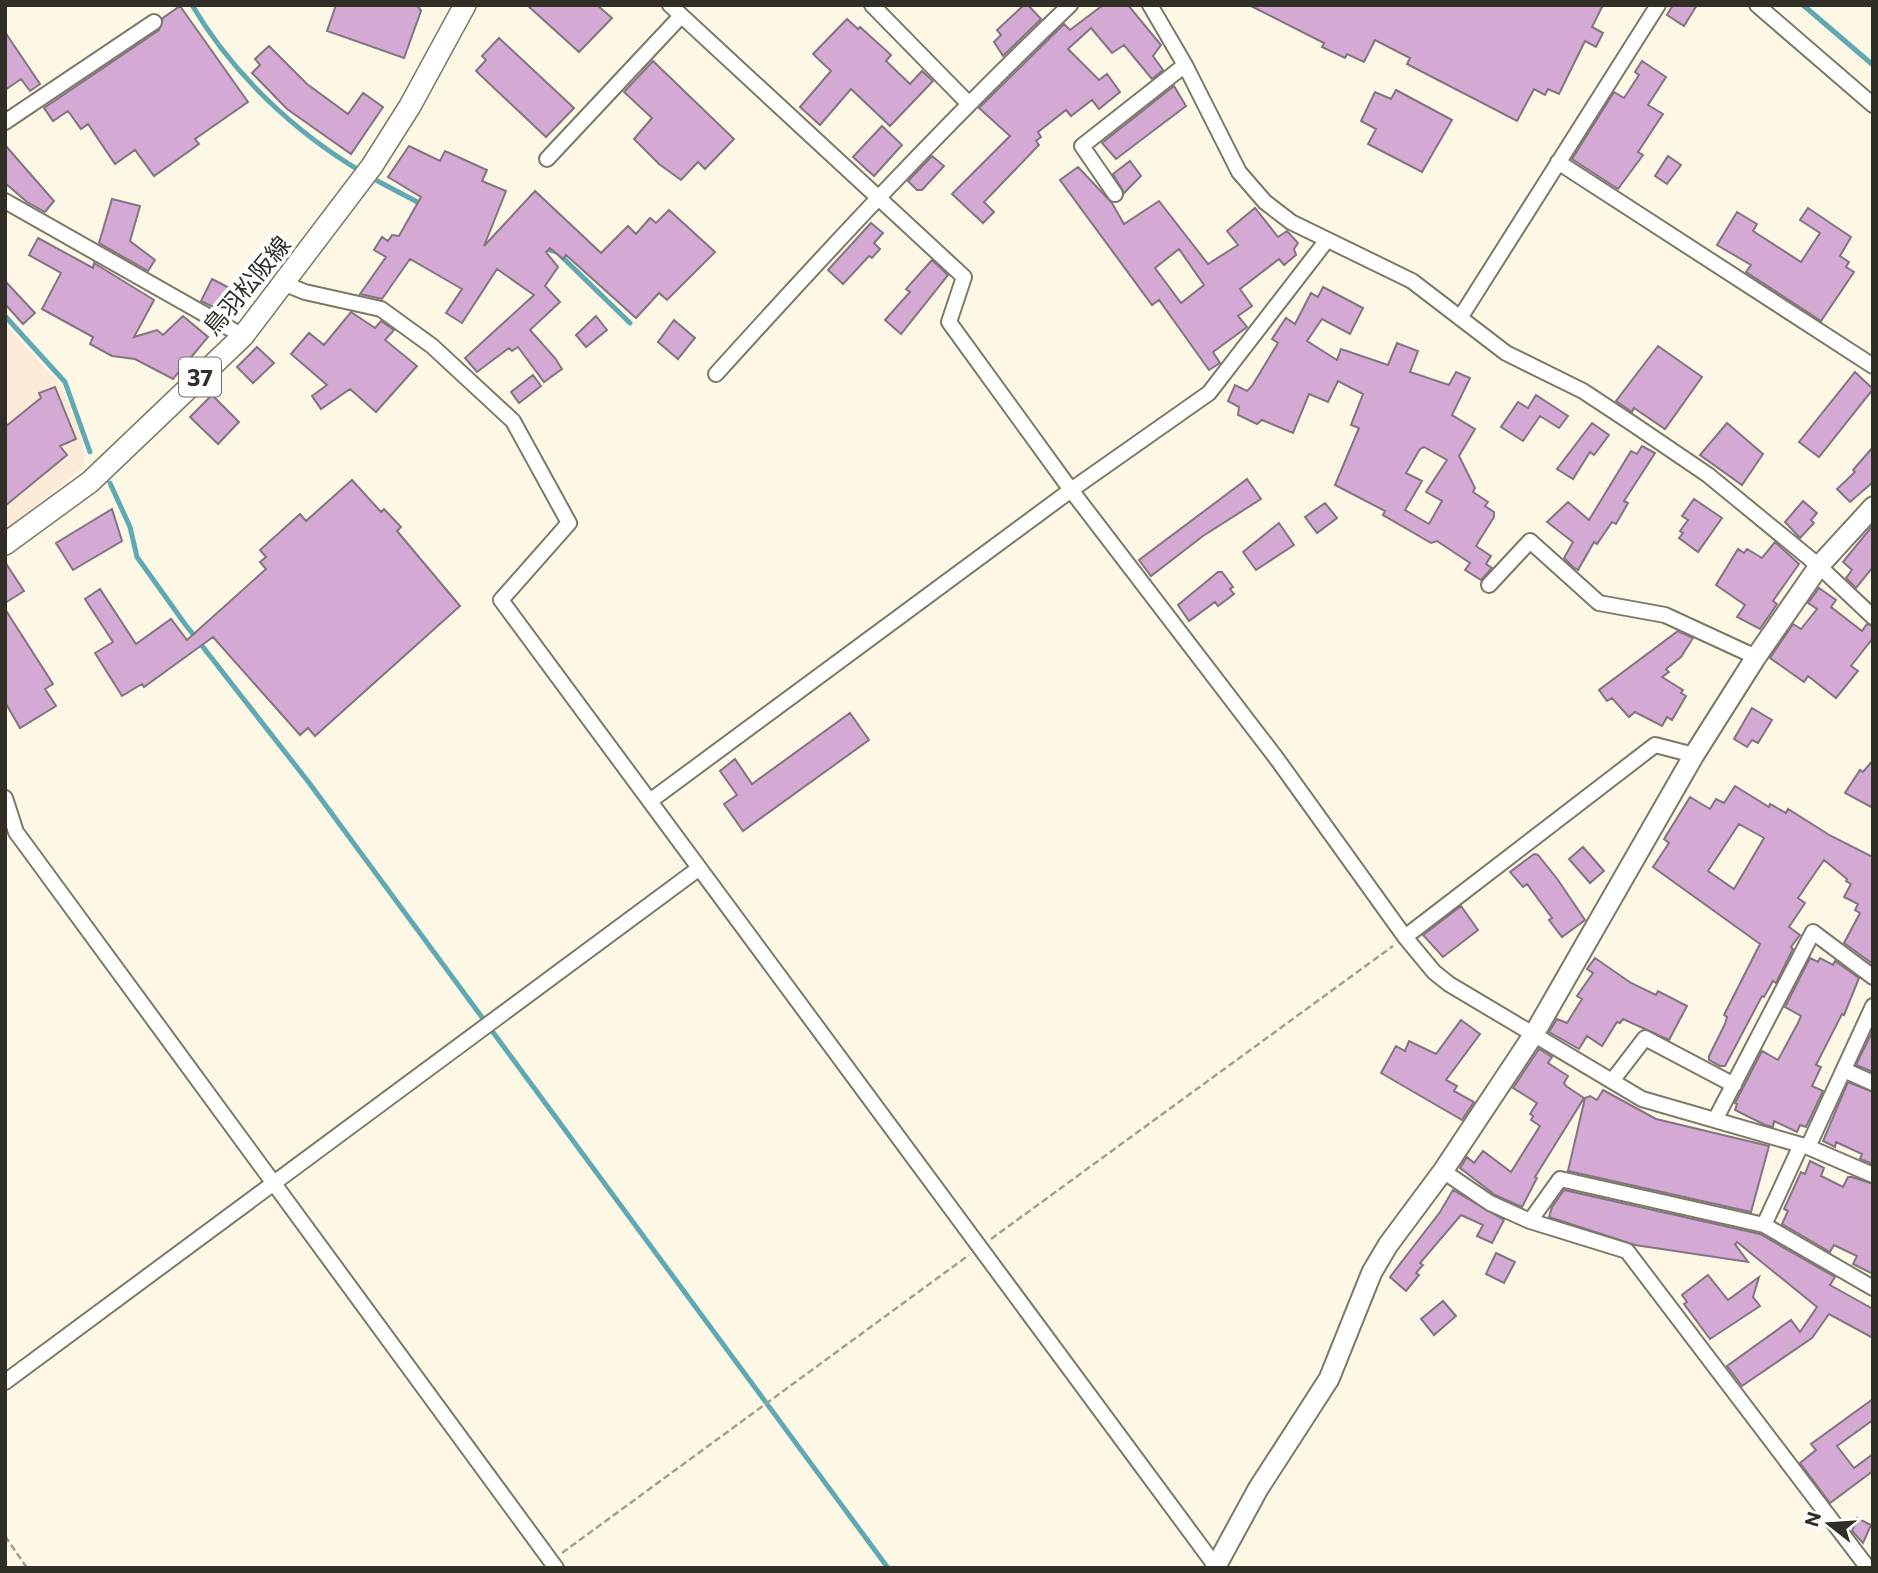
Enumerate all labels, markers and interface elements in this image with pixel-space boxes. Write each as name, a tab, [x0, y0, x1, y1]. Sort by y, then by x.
street label: 鳥羽松阪線	[196, 230, 296, 340]
road number: 37	[179, 358, 221, 396]
north arrow	[1794, 1489, 1864, 1559]
text: N	[1799, 1509, 1825, 1529]

